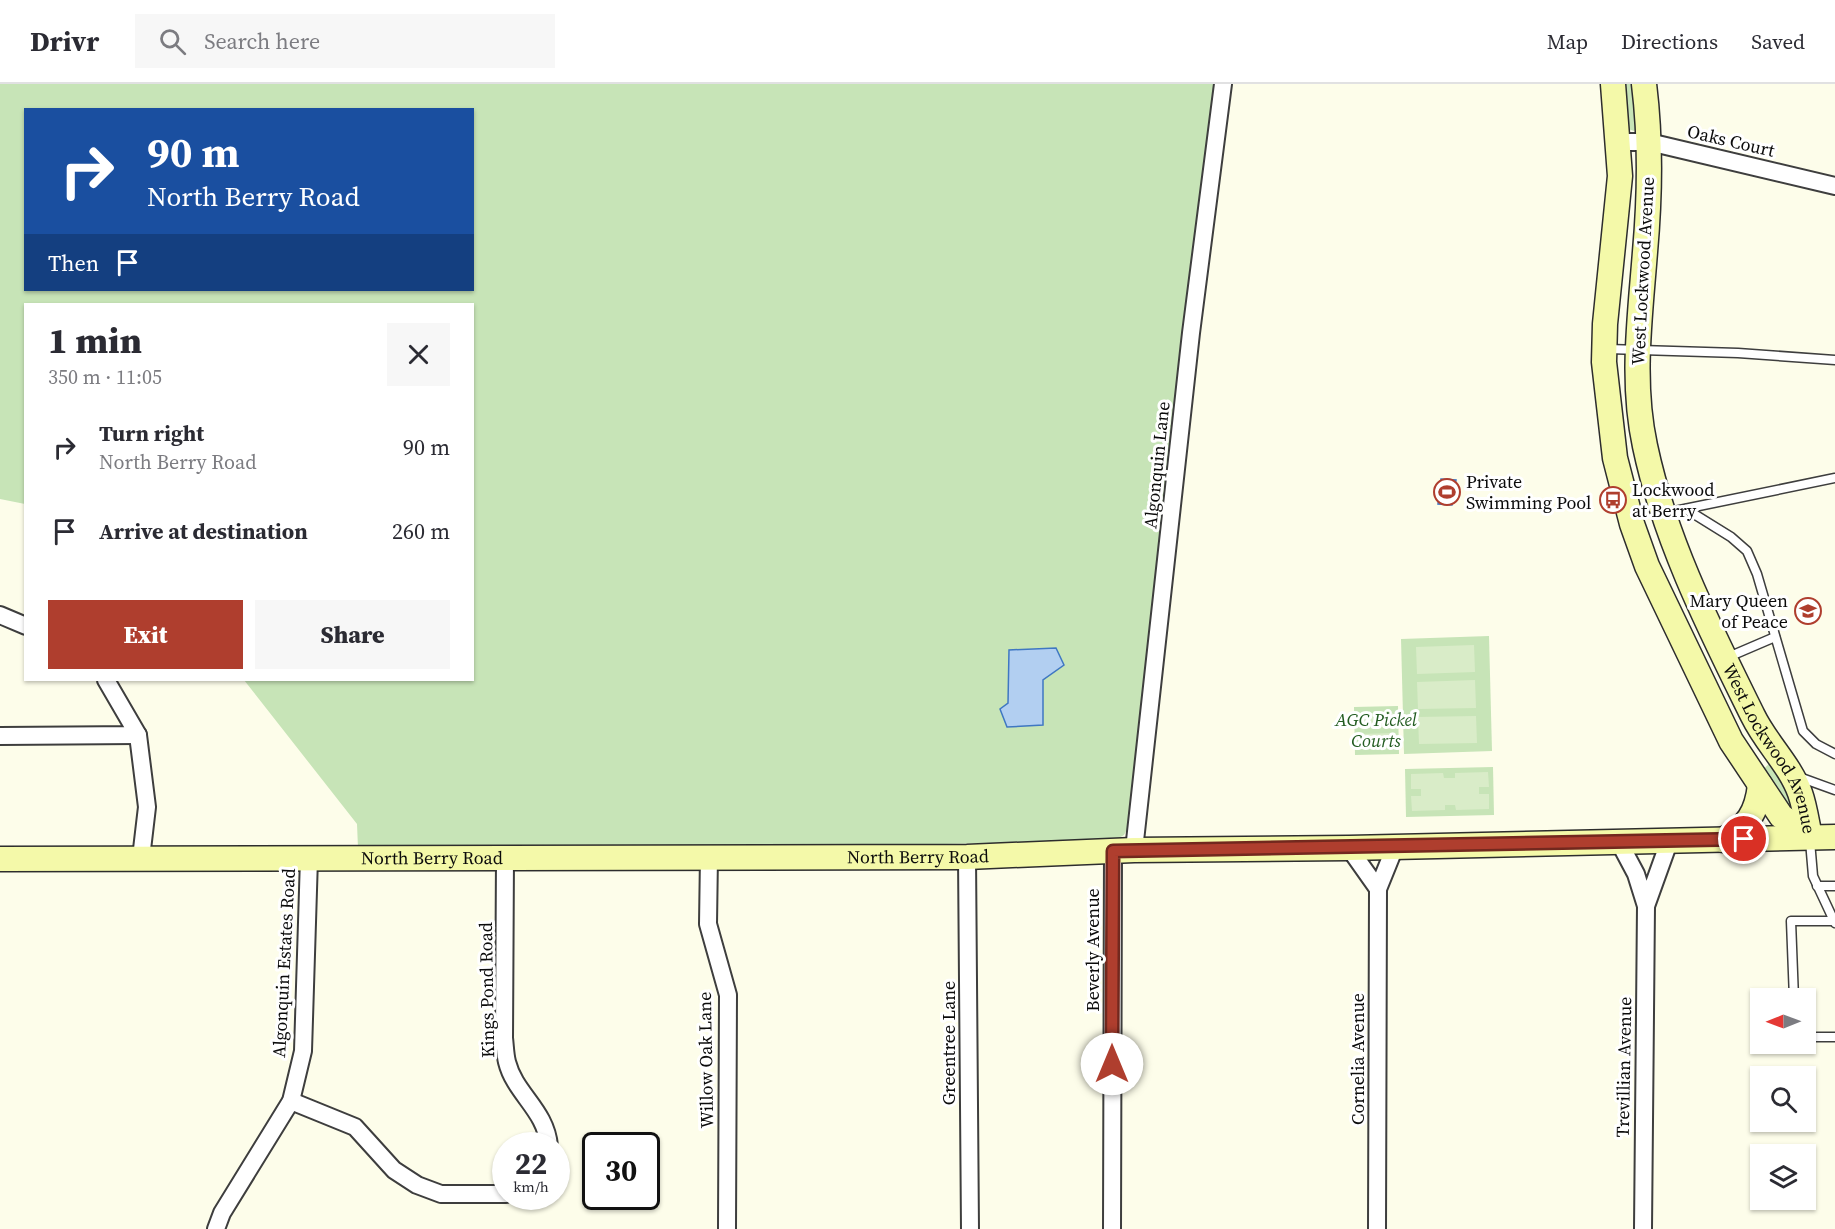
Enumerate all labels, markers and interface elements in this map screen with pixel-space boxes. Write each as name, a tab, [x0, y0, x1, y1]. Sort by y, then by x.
search box	[135, 14, 555, 68]
text: Drivr	[30, 22, 99, 60]
icon: search	[156, 25, 189, 58]
text: Search here	[204, 26, 320, 56]
text: Map	[1547, 27, 1588, 56]
text: Directions	[1621, 27, 1718, 56]
text: Saved	[1751, 27, 1805, 56]
street label: Oaks Court	[1685, 118, 1777, 163]
text: 90 m	[147, 123, 240, 181]
icon: right	[48, 132, 126, 210]
street label: West Lockwood Avenue	[1625, 176, 1660, 366]
text: North Berry Road	[147, 178, 360, 215]
icon: arrive	[111, 246, 144, 279]
text: Then	[48, 248, 99, 278]
text: 1 min	[48, 316, 142, 365]
button: close	[387, 323, 450, 386]
text: 350 m · 11:05	[48, 363, 162, 391]
street label: Algonquin Lane	[1137, 400, 1176, 530]
text: Turn right	[99, 418, 204, 448]
icon: right	[48, 431, 81, 464]
text: 90 m	[403, 432, 450, 462]
text: North Berry Road	[99, 448, 257, 476]
place label: Private Swimming Pool	[1466, 469, 1591, 515]
sports icon: Private Swimming Pool	[1432, 477, 1462, 507]
place label: Lockwood at Berry	[1632, 477, 1714, 523]
bus stop icon: Lockwood at Berry	[1598, 485, 1628, 515]
icon: arrive	[48, 515, 81, 548]
text: Arrive at destination	[99, 516, 308, 546]
text: 260 m	[392, 516, 450, 546]
place label: Mary Queen of Peace	[1690, 588, 1788, 634]
school or university icon: Mary Queen of Peace	[1793, 596, 1823, 626]
button: Exit	[48, 600, 243, 669]
button: Share	[255, 600, 450, 669]
street label: West Lockwood Avenue	[1717, 659, 1822, 836]
park label: AGC Pickel Courts	[1334, 707, 1417, 753]
pin	[1718, 813, 1769, 864]
icon: arrive	[1727, 822, 1760, 855]
street label: North Berry Road	[847, 843, 989, 869]
street label: North Berry Road	[361, 845, 503, 870]
street label: Algonquin Estates Road	[266, 868, 301, 1058]
street label: Beverly Avenue	[1080, 888, 1105, 1012]
street label: Kings Pond Road	[473, 922, 500, 1058]
street label: Greentree Lane	[936, 981, 961, 1105]
north arrow	[1750, 988, 1816, 1054]
map controls	[1750, 988, 1816, 1210]
street label: Willow Oak Lane	[692, 991, 719, 1129]
street label: Cornelia Avenue	[1345, 993, 1370, 1125]
street label: Trevillian Avenue	[1610, 996, 1637, 1137]
position arrow	[1080, 1032, 1144, 1096]
button: search	[1750, 1066, 1816, 1132]
speed limit sign: 30	[582, 1132, 660, 1210]
text: 22	[515, 1143, 547, 1184]
button: layers	[1750, 1144, 1816, 1210]
text: km/h	[513, 1176, 549, 1197]

